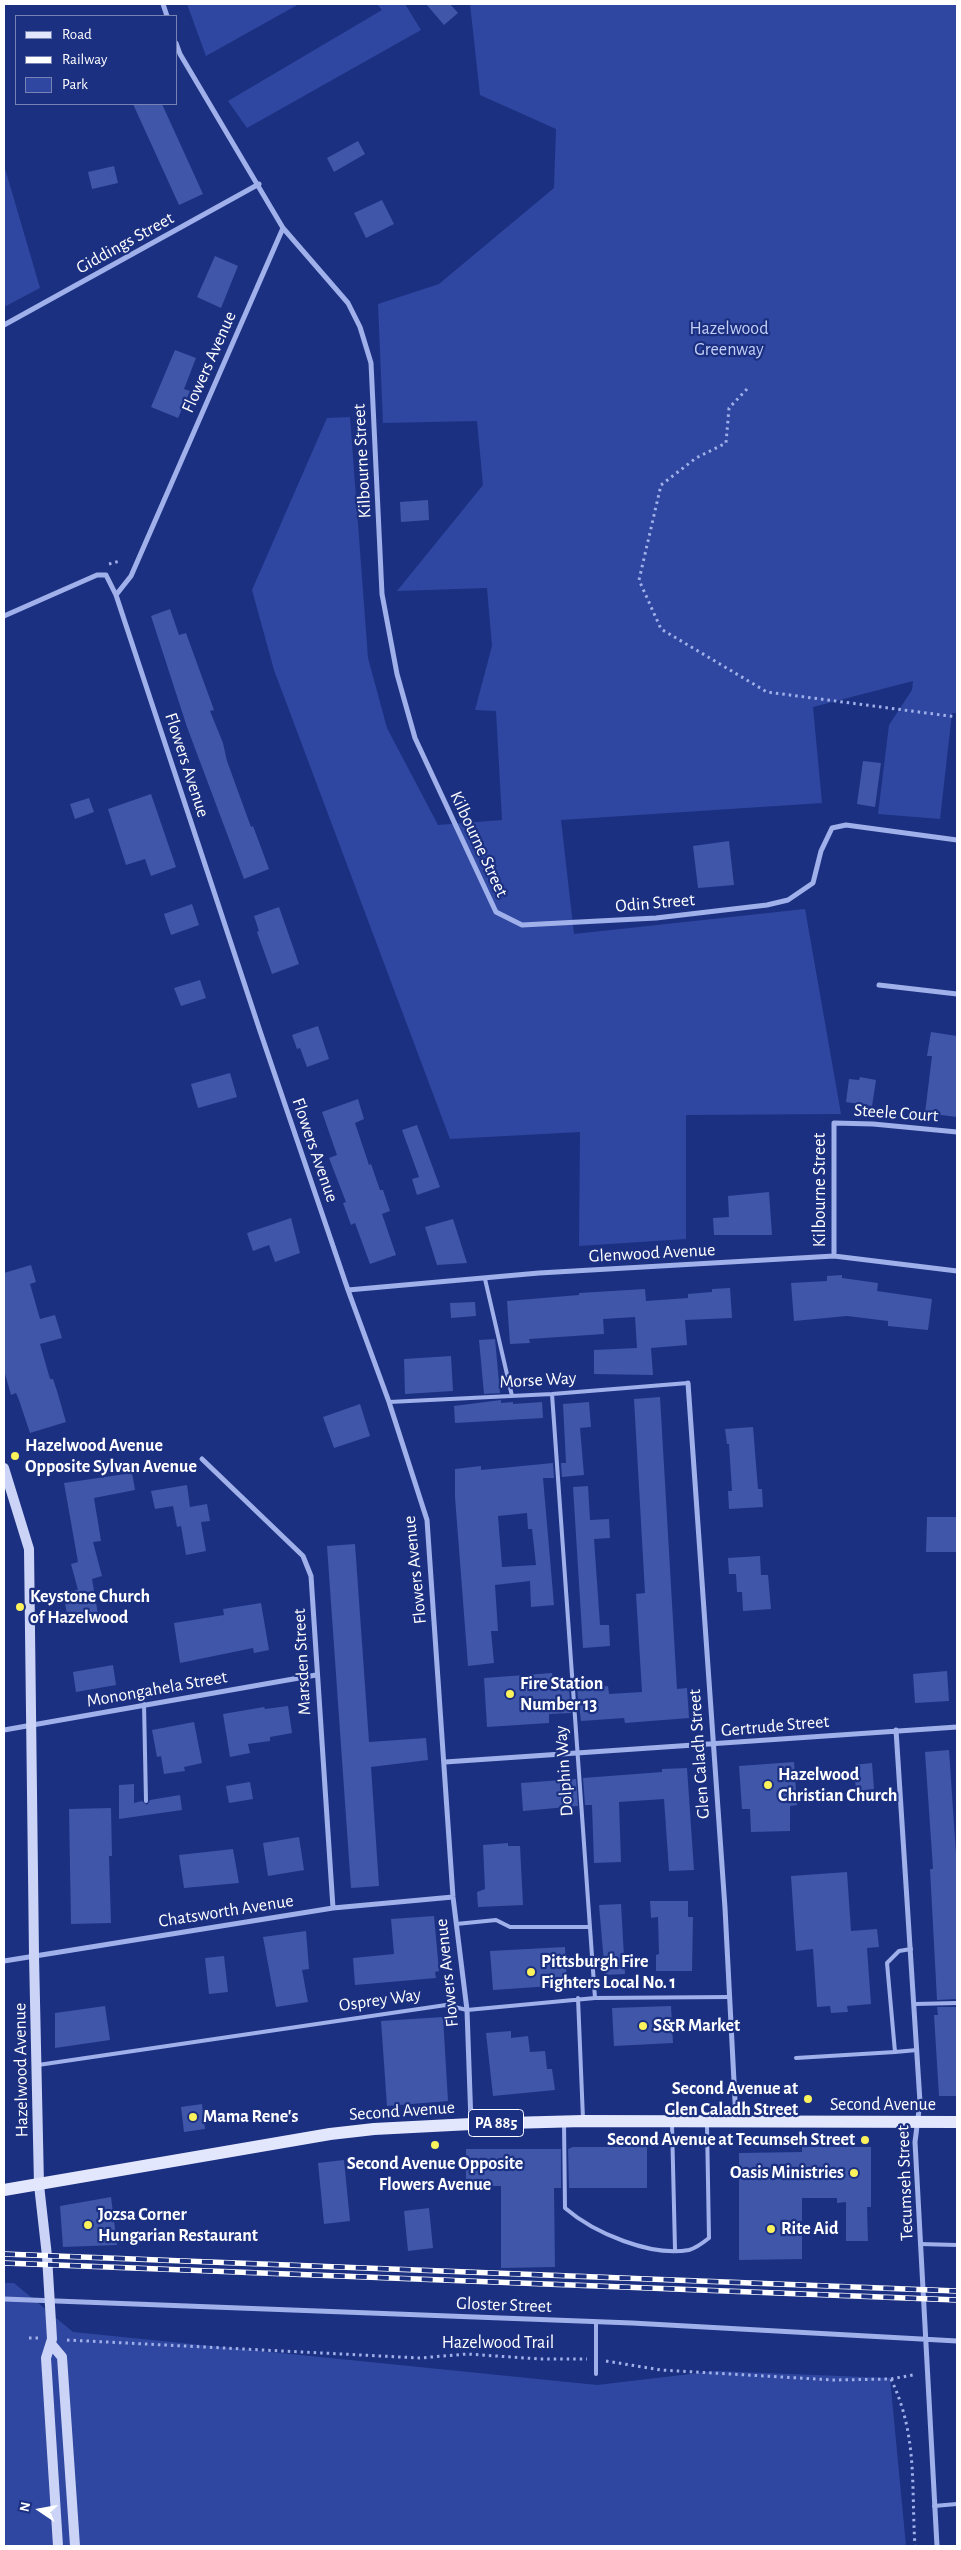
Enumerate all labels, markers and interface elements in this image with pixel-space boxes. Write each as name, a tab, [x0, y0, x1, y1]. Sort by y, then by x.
legend	[15, 15, 178, 105]
text: Road	[62, 27, 92, 42]
text: Railway	[62, 52, 107, 67]
text: Park	[62, 77, 88, 92]
street label: Giddings Street	[72, 207, 178, 279]
street label: Flowers Avenue	[177, 308, 241, 416]
park label: Hazelwood Greenway	[689, 318, 769, 360]
street label: Kilbourne Street	[348, 403, 376, 519]
street label: Flowers Avenue	[160, 710, 214, 820]
street label: Kilbourne Street	[445, 788, 513, 900]
street label: Odin Street	[614, 889, 696, 917]
street label: Flowers Avenue	[287, 1095, 343, 1205]
street label: Steele Court	[853, 1099, 939, 1127]
street label: Kilbourne Street	[809, 1133, 831, 1247]
street label: Glenwood Avenue	[588, 1239, 716, 1267]
street label: Morse Way	[499, 1367, 577, 1393]
place label: Hazelwood Avenue Opposite Sylvan Avenue	[25, 1435, 197, 1478]
marker: Hazelwood Avenue Opposite Sylvan Avenue	[9, 1450, 21, 1462]
street label: Flowers Avenue	[399, 1515, 431, 1625]
place label: Keystone Church of Hazelwood	[30, 1586, 150, 1628]
marker: Keystone Church of Hazelwood	[14, 1601, 26, 1613]
street label: Marsden Street	[288, 1608, 316, 1716]
street label: Monongahela Street	[85, 1666, 229, 1712]
place label: Fire Station Number 13	[520, 1673, 603, 1716]
marker: Fire Station Number 13	[504, 1688, 516, 1700]
street label: Glen Caladh Street	[684, 1688, 714, 1820]
street label: Gertrude Street	[720, 1711, 830, 1741]
street label: Dolphin Way	[550, 1725, 578, 1817]
place label: Hazelwood Christian Church	[778, 1764, 897, 1806]
marker: Hazelwood Christian Church	[762, 1779, 774, 1791]
street label: Chatsworth Avenue	[157, 1890, 295, 1932]
street label: Flowers Avenue	[431, 1918, 463, 2028]
place label: Pittsburgh Fire Fighters Local No. 1	[541, 1951, 676, 1994]
marker: Pittsburgh Fire Fighters Local No. 1	[525, 1966, 537, 1978]
street label: Osprey Way	[338, 1984, 422, 2016]
street label: Hazelwood Avenue	[9, 2003, 33, 2137]
place label: S&R Market	[653, 2015, 740, 2037]
marker: S&R Market	[637, 2020, 649, 2032]
place label: Second Avenue at Glen Caladh Street	[664, 2078, 798, 2120]
marker: Second Avenue at Glen Caladh Street	[802, 2093, 814, 2105]
street label: Second Avenue	[830, 2094, 936, 2116]
street label: Second Avenue	[348, 2097, 456, 2125]
place label: Mama Rene's	[203, 2106, 298, 2128]
road number: PA 885	[468, 2110, 524, 2136]
marker: Mama Rene's	[187, 2111, 199, 2123]
street label: Tecumseh Street	[892, 2125, 918, 2241]
place label: Second Avenue at Tecumseh Street	[607, 2129, 855, 2151]
marker: Second Avenue at Tecumseh Street	[859, 2134, 871, 2146]
marker: Second Avenue Opposite Flowers Avenue	[429, 2139, 441, 2151]
place label: Second Avenue Opposite Flowers Avenue	[347, 2153, 523, 2196]
place label: Oasis Ministries	[730, 2162, 844, 2184]
marker: Oasis Ministries	[848, 2167, 860, 2179]
place label: Jozsa Corner Hungarian Restaurant	[98, 2204, 258, 2246]
place label: Rite Aid	[781, 2218, 838, 2240]
marker: Jozsa Corner Hungarian Restaurant	[82, 2219, 94, 2231]
marker: Rite Aid	[765, 2223, 777, 2235]
street label: Gloster Street	[456, 2293, 552, 2317]
street label: Hazelwood Trail	[442, 2332, 554, 2354]
north arrow	[15, 2485, 65, 2535]
text: N	[17, 2501, 33, 2513]

